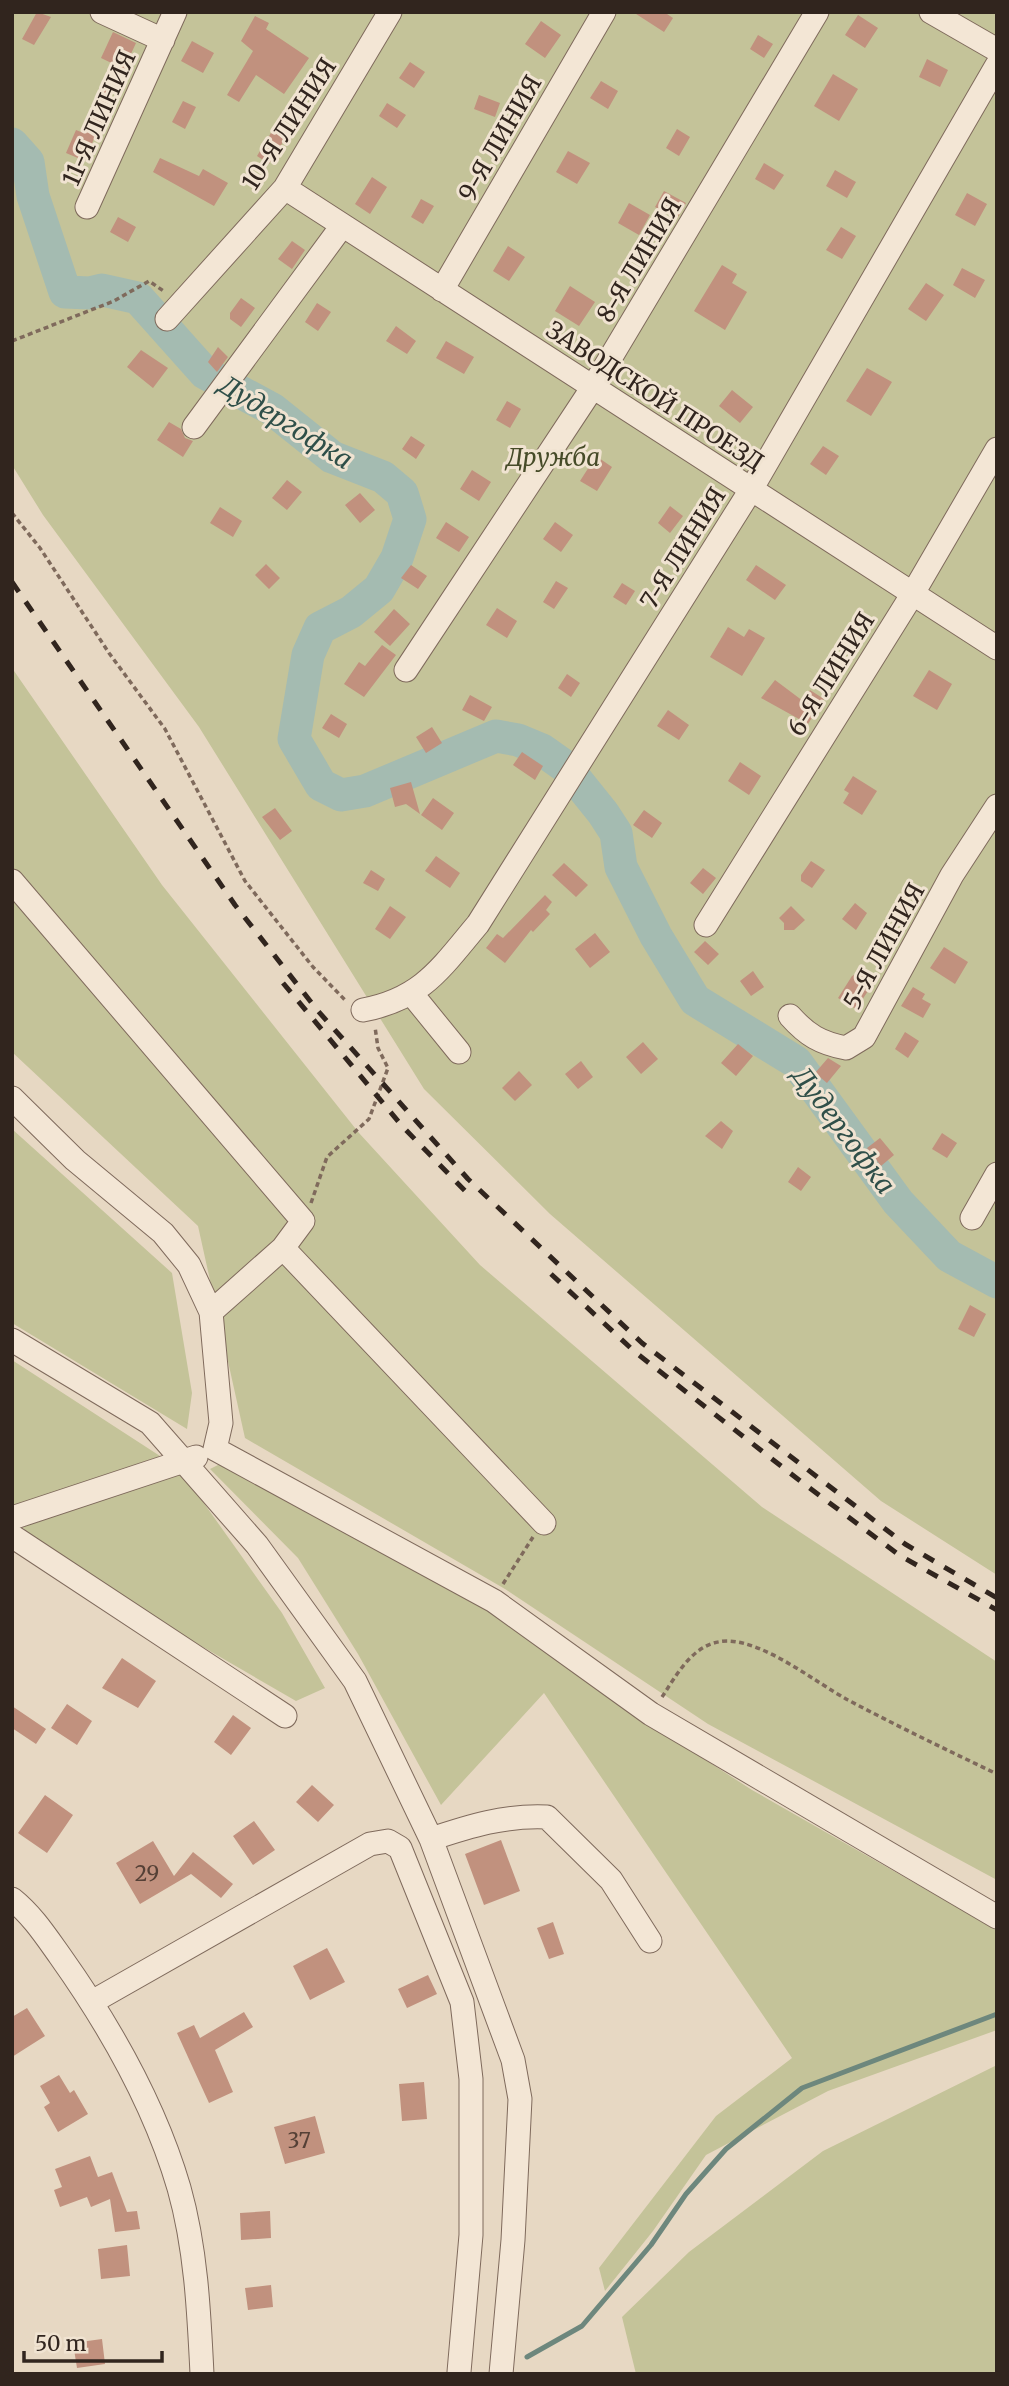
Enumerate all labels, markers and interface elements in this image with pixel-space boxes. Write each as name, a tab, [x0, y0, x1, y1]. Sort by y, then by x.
street label: 11-Я ЛИНИЯ	[55, 45, 143, 191]
street label: 10-Я ЛИНИЯ	[235, 52, 343, 196]
street label: 9-Я ЛИНИЯ	[451, 69, 549, 207]
street label: 8-Я ЛИНИЯ	[590, 192, 688, 328]
street label: ЗАВОДСКОЙ ПРОЕЗД	[541, 314, 769, 478]
water label: Дудергофка	[212, 367, 359, 476]
park label: Дружба	[504, 442, 600, 473]
street label: 7-Я ЛИНИЯ	[633, 481, 733, 615]
street label: 6-Я ЛИНИЯ	[781, 606, 881, 742]
street label: 5-Я ЛИНИЯ	[837, 877, 931, 1015]
water label: Дудергофка	[784, 1058, 903, 1200]
house number: 29	[135, 1860, 159, 1887]
house number: 37	[287, 2127, 311, 2154]
scale bar	[24, 2320, 163, 2364]
text: 50 m	[35, 2330, 86, 2357]

